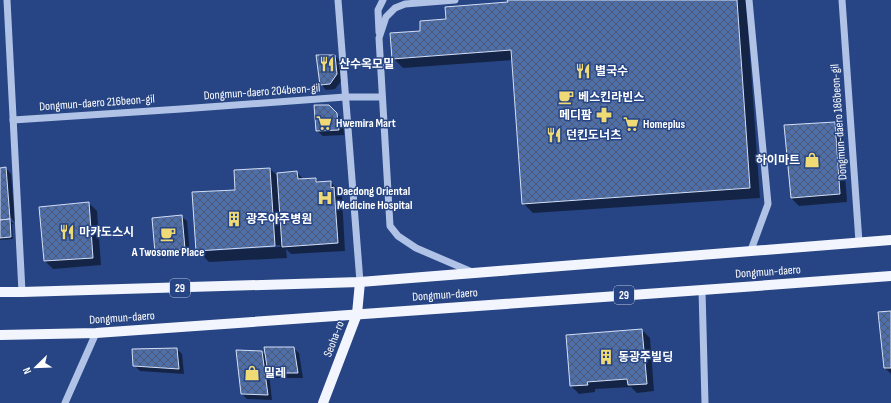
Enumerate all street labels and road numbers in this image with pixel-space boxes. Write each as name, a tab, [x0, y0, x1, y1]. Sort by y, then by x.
street label: Dongmun-daero 186beon-gil	[827, 64, 851, 180]
street label: Dongmun-daero 204beon-gil	[203, 80, 321, 104]
street label: Dongmun-daero 216beon-gil	[39, 91, 155, 115]
street label: Dongmun-daero	[735, 262, 801, 282]
road number: 29	[170, 279, 190, 297]
street label: Dongmun-daero	[412, 285, 478, 305]
road number: 29	[614, 286, 634, 304]
street label: Dongmun-daero	[89, 308, 155, 328]
street label: Seoha-ro	[320, 319, 348, 359]

